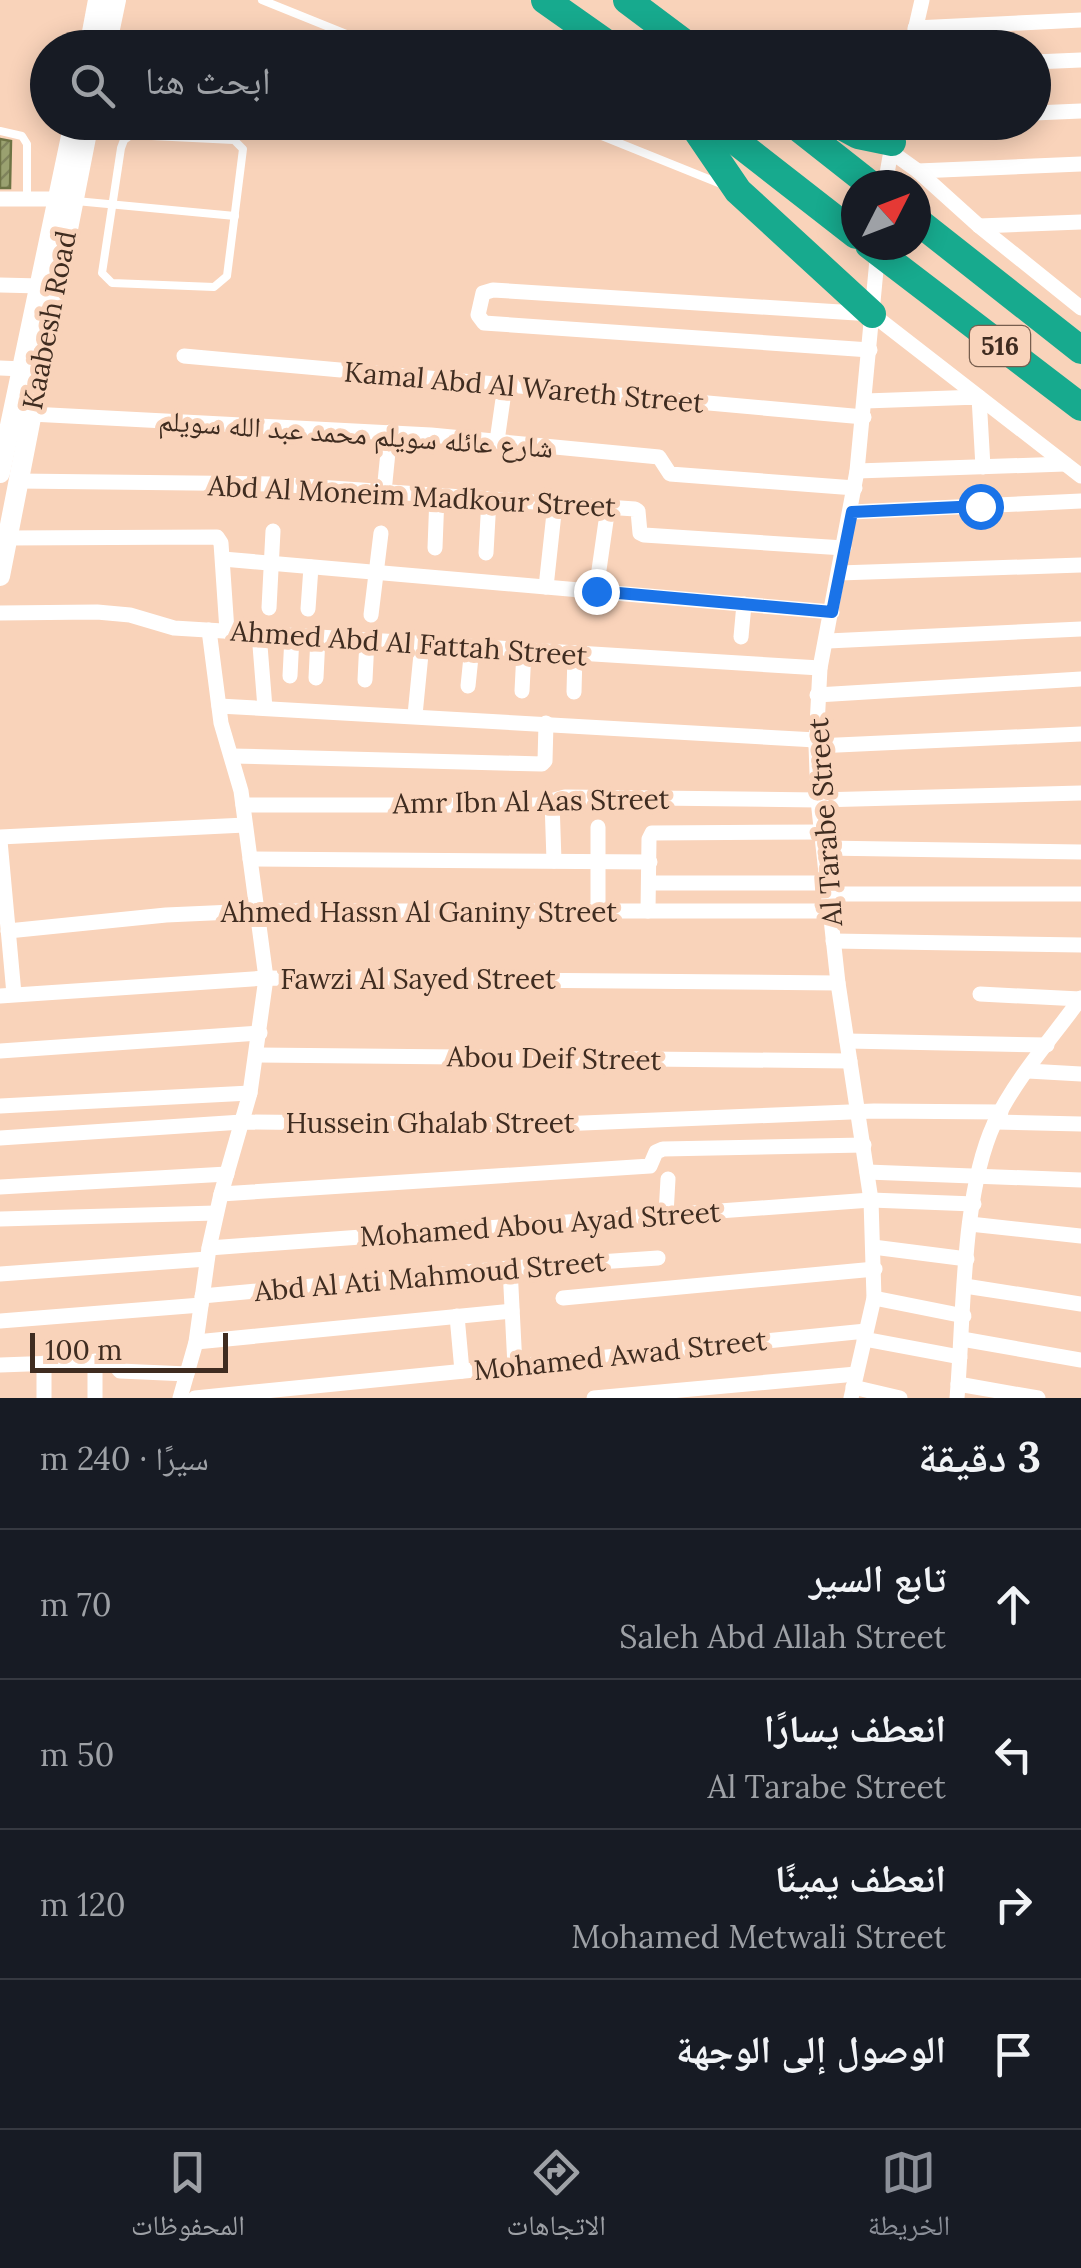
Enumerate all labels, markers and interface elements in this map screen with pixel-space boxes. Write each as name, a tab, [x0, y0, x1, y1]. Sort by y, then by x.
search box	[30, 30, 1051, 140]
text: ابحث هنا	[145, 56, 271, 104]
icon: search	[65, 58, 120, 113]
north arrow	[841, 170, 931, 260]
street label: Kaabesh Road	[14, 227, 84, 413]
road number: 516	[970, 326, 1030, 366]
street label: Kamal Abd Al Wareth Street	[343, 353, 706, 421]
street label: شارع عائله سويلم محمد عبد الله سويلم	[157, 402, 554, 467]
street label: Abd Al Moneim Madkour Street	[206, 467, 617, 525]
route start	[958, 484, 1004, 530]
route end	[574, 569, 620, 615]
street label: Ahmed Abd Al Fattah Street	[229, 613, 589, 673]
street label: Al Tarabe Street	[800, 716, 850, 928]
street label: Amr Ibn Al Aas Street	[391, 781, 670, 821]
street label: Ahmed Hassn Al Ganiny Street	[220, 894, 617, 930]
street label: Fawzi Al Sayed Street	[280, 961, 556, 997]
street label: Abou Deif Street	[445, 1038, 662, 1078]
street label: Hussein Ghalab Street	[286, 1105, 575, 1141]
street label: Mohamed Abou Ayad Street	[358, 1193, 722, 1255]
street label: Abd Al Ati Mahmoud Street	[252, 1243, 607, 1309]
street label: Mohamed Awad Street	[472, 1322, 768, 1388]
scale bar	[30, 1328, 228, 1372]
text: 100 m	[45, 1332, 122, 1368]
text: 3 دقيقة	[918, 1430, 1041, 1484]
text: سيرًا · 240 m	[40, 1438, 209, 1479]
text: تابع السير	[809, 1554, 946, 1602]
icon: ahead	[986, 1577, 1041, 1632]
text: 70 m	[40, 1584, 112, 1625]
text: Saleh Abd Allah Street	[619, 1616, 946, 1657]
text: انعطف يسارًا	[764, 1704, 946, 1752]
icon: left	[986, 1727, 1041, 1782]
text: 50 m	[40, 1734, 114, 1775]
text: Al Tarabe Street	[707, 1766, 946, 1807]
text: انعطف يمينًا	[775, 1854, 946, 1902]
icon: right	[986, 1877, 1041, 1932]
text: 120 m	[40, 1884, 126, 1925]
text: Mohamed Metwali Street	[571, 1916, 946, 1957]
text: الوصول إلى الوجهة	[676, 2025, 946, 2073]
icon: arrive	[986, 2027, 1041, 2082]
tab: المحفوظات	[131, 2145, 245, 2253]
tab: الاتجاهات	[507, 2145, 606, 2253]
tab: الخريطة	[868, 2145, 950, 2253]

